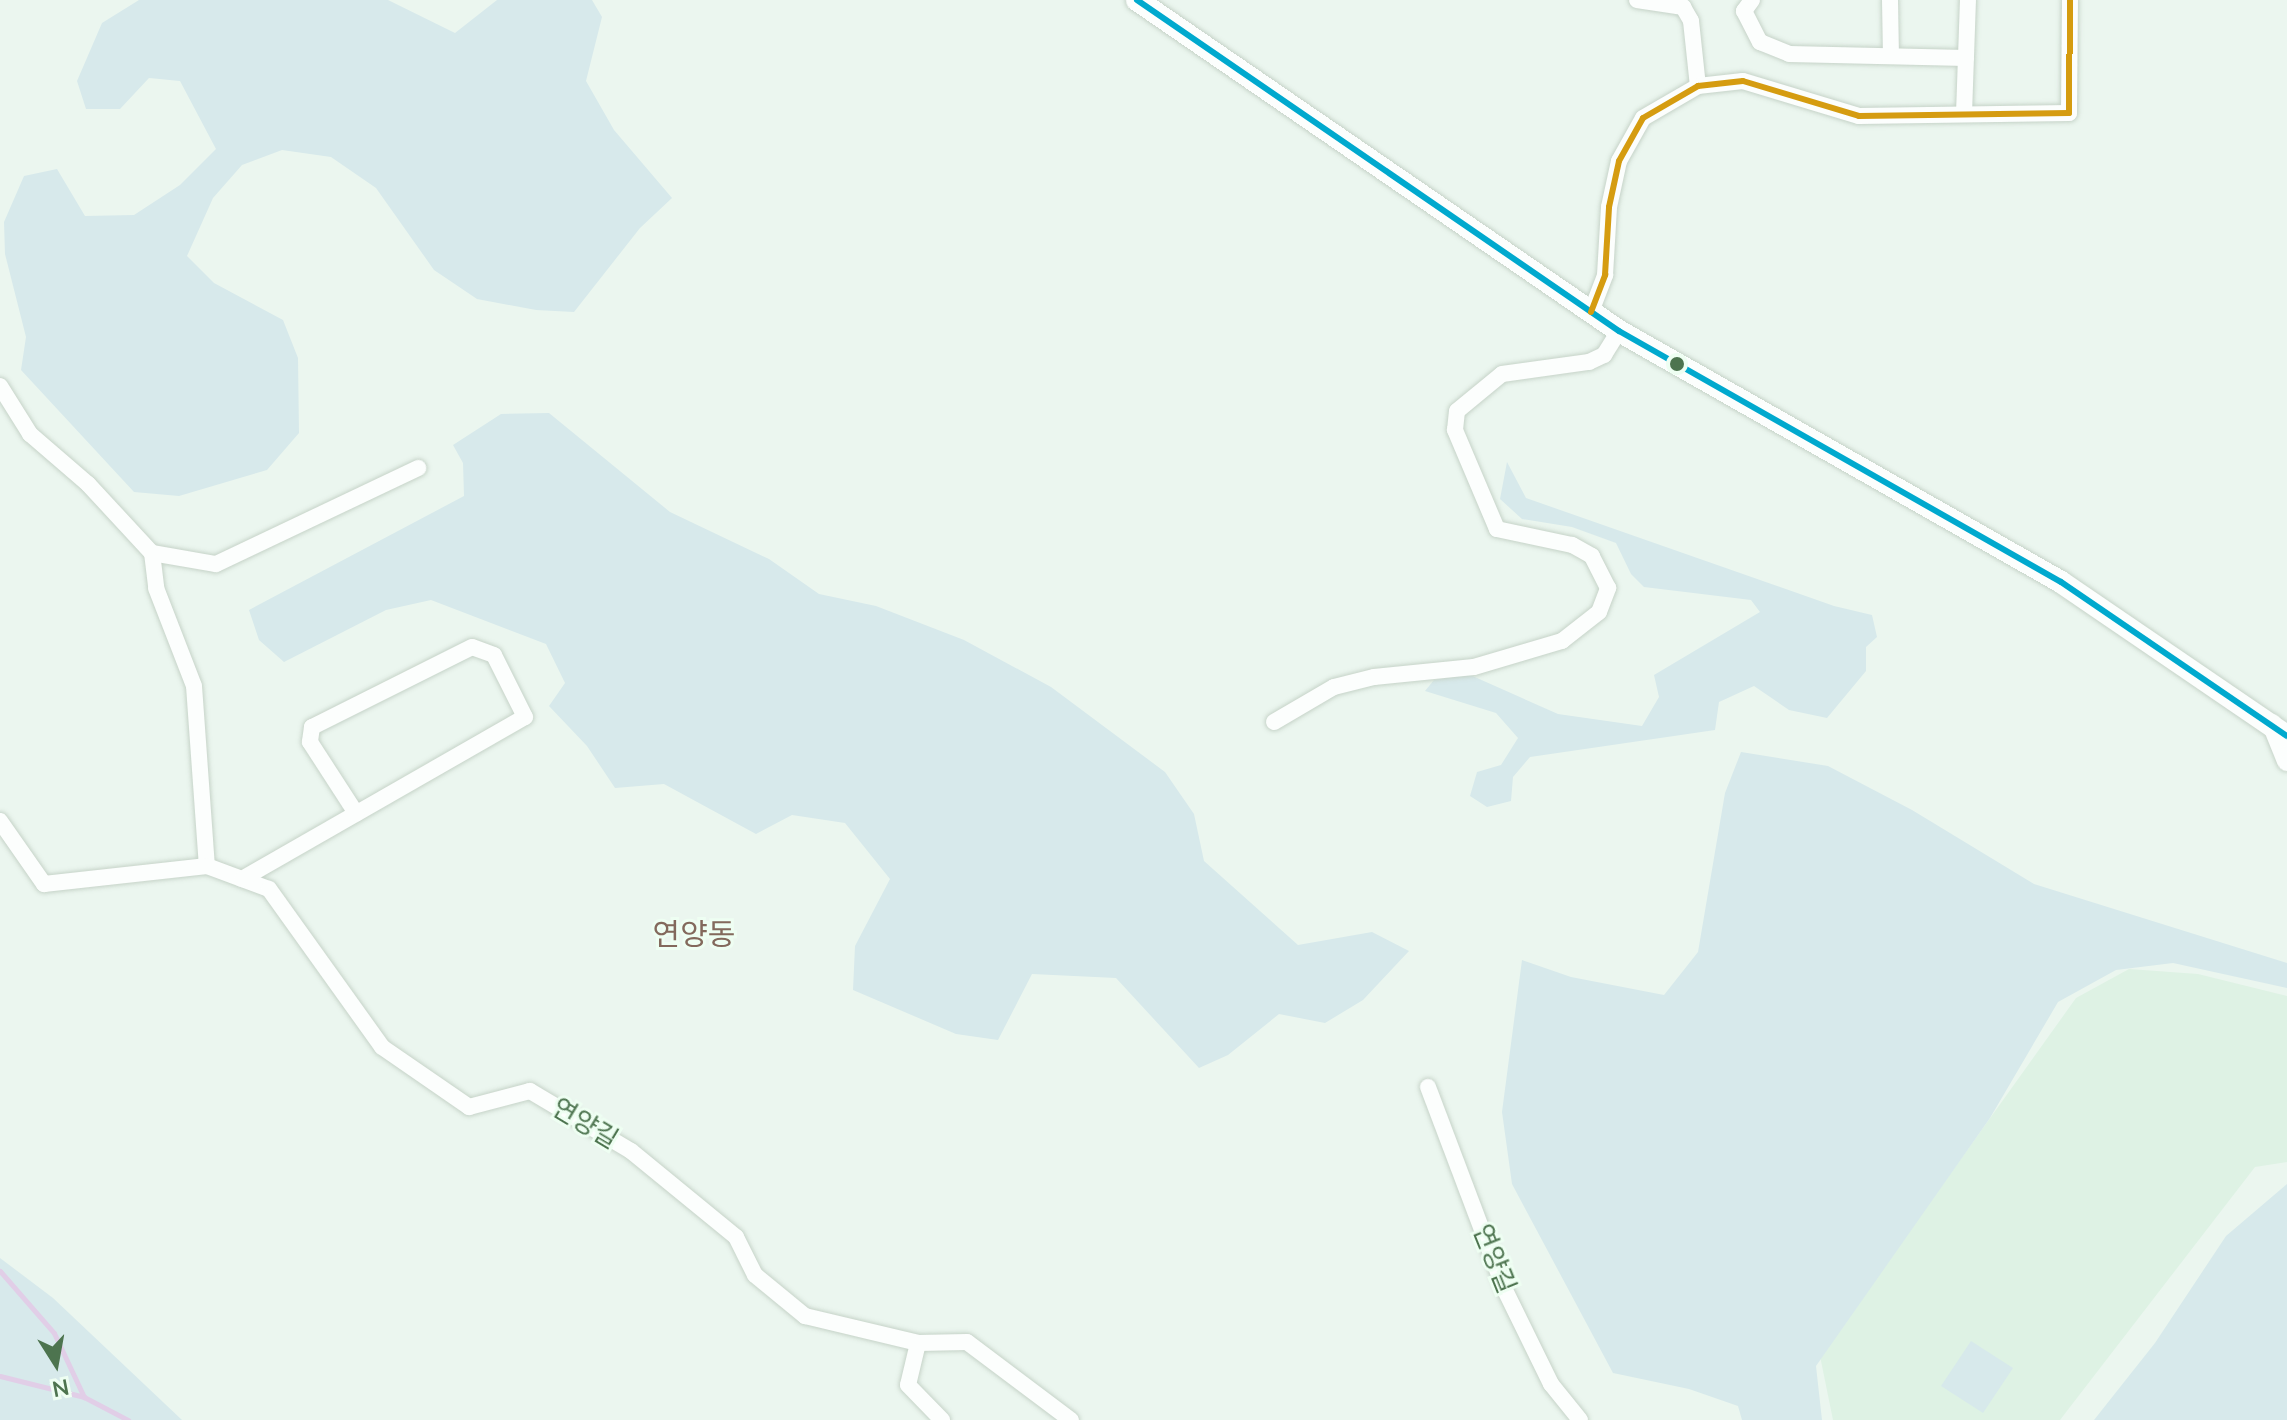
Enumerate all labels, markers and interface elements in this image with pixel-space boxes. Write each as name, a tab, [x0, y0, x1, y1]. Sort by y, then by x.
unlabelled marker	[1669, 356, 1685, 372]
district label: 연양동	[653, 918, 735, 954]
street label: 연양길	[546, 1092, 624, 1156]
street label: 연양길	[1466, 1220, 1522, 1298]
north arrow	[16, 1324, 96, 1404]
text: N	[50, 1371, 72, 1404]

